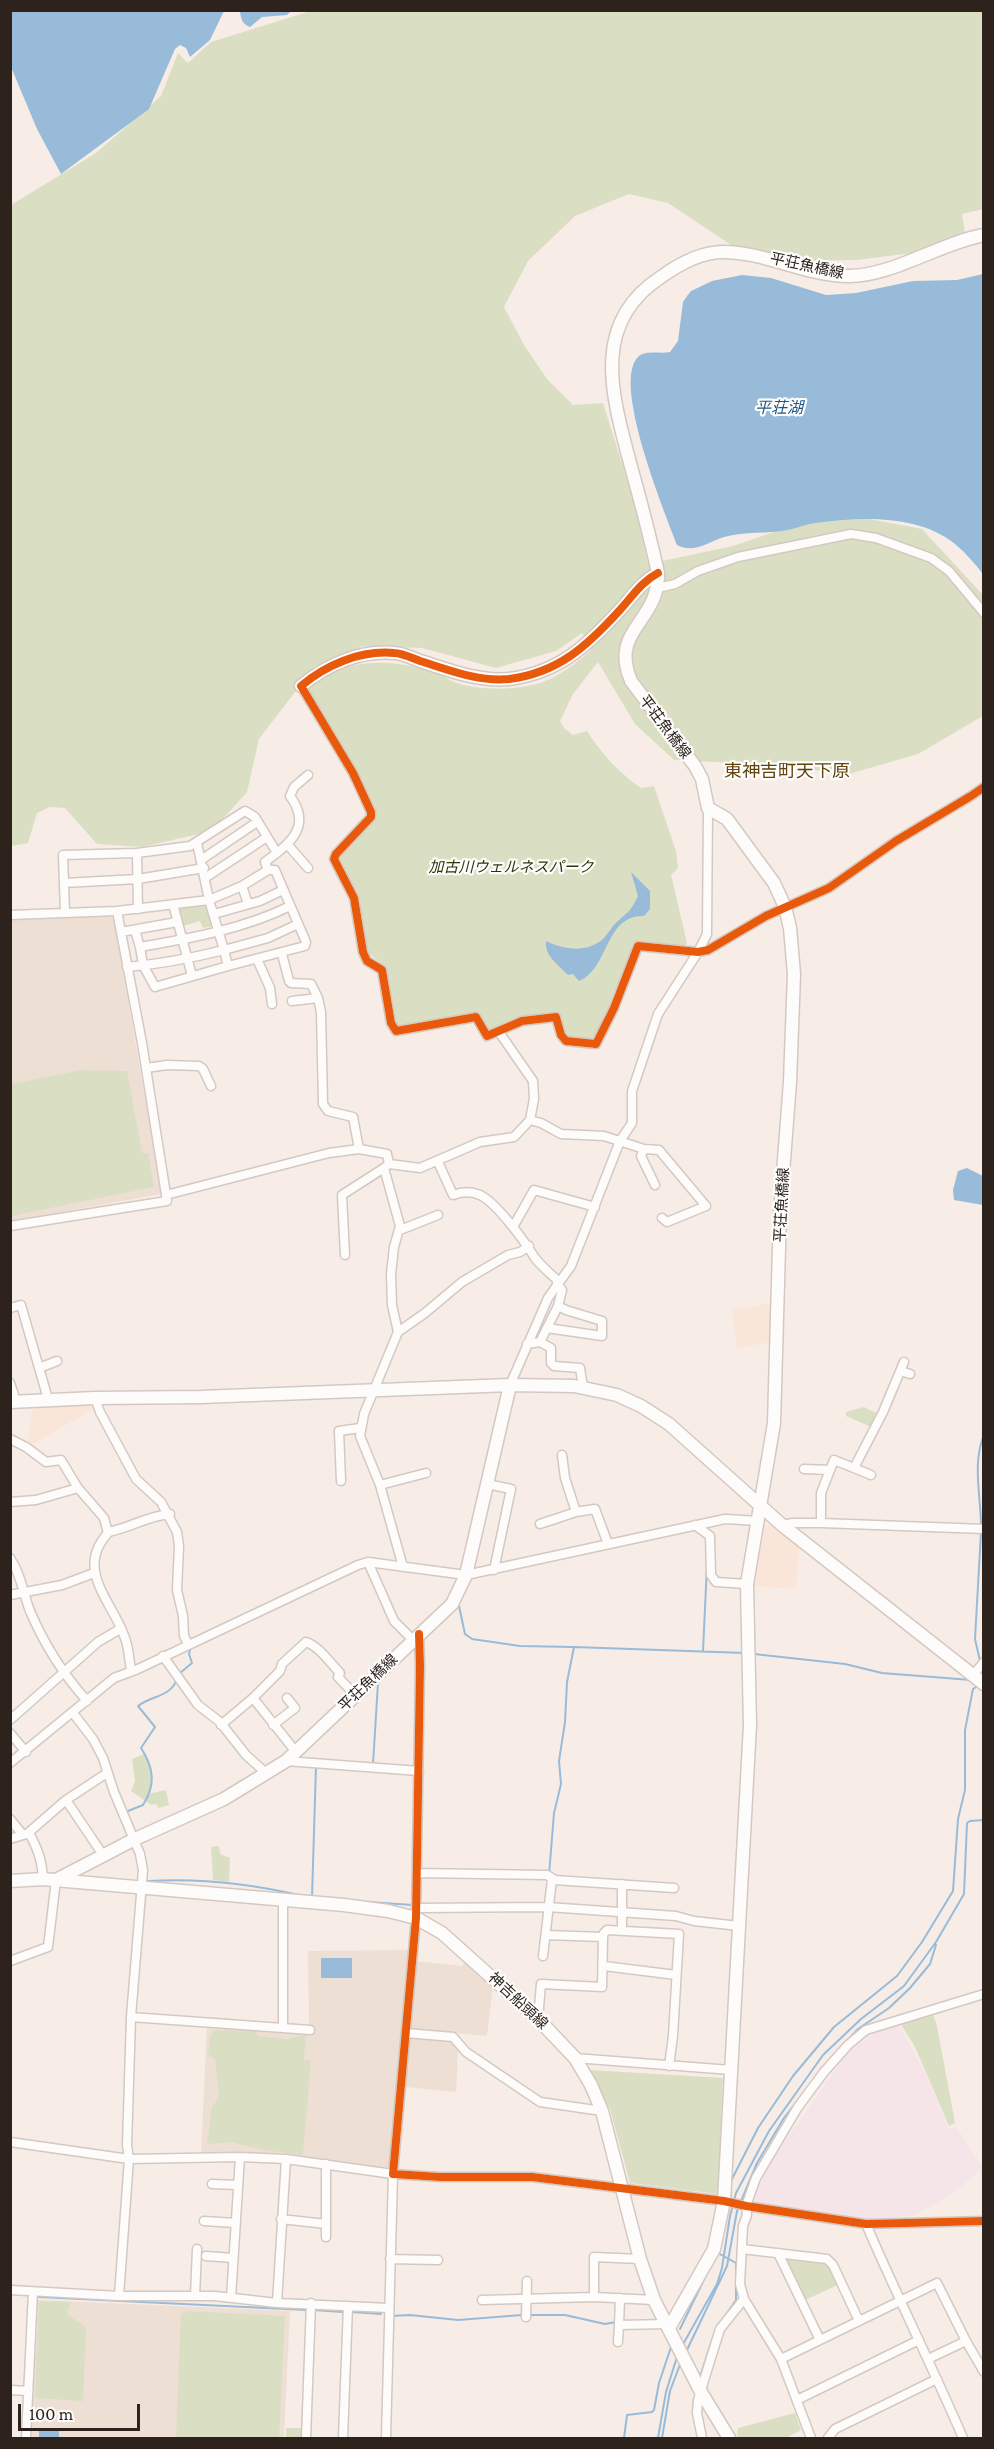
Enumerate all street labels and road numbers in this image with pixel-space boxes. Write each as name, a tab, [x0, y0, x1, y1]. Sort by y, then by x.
street label: 平荘魚橋線	[768, 249, 846, 283]
street label: 平荘魚橋線	[635, 692, 695, 762]
street label: 平荘魚橋線	[771, 1167, 793, 1243]
street label: 平荘魚橋線	[335, 1650, 401, 1716]
street label: 神吉船頭線	[484, 1969, 552, 2033]

